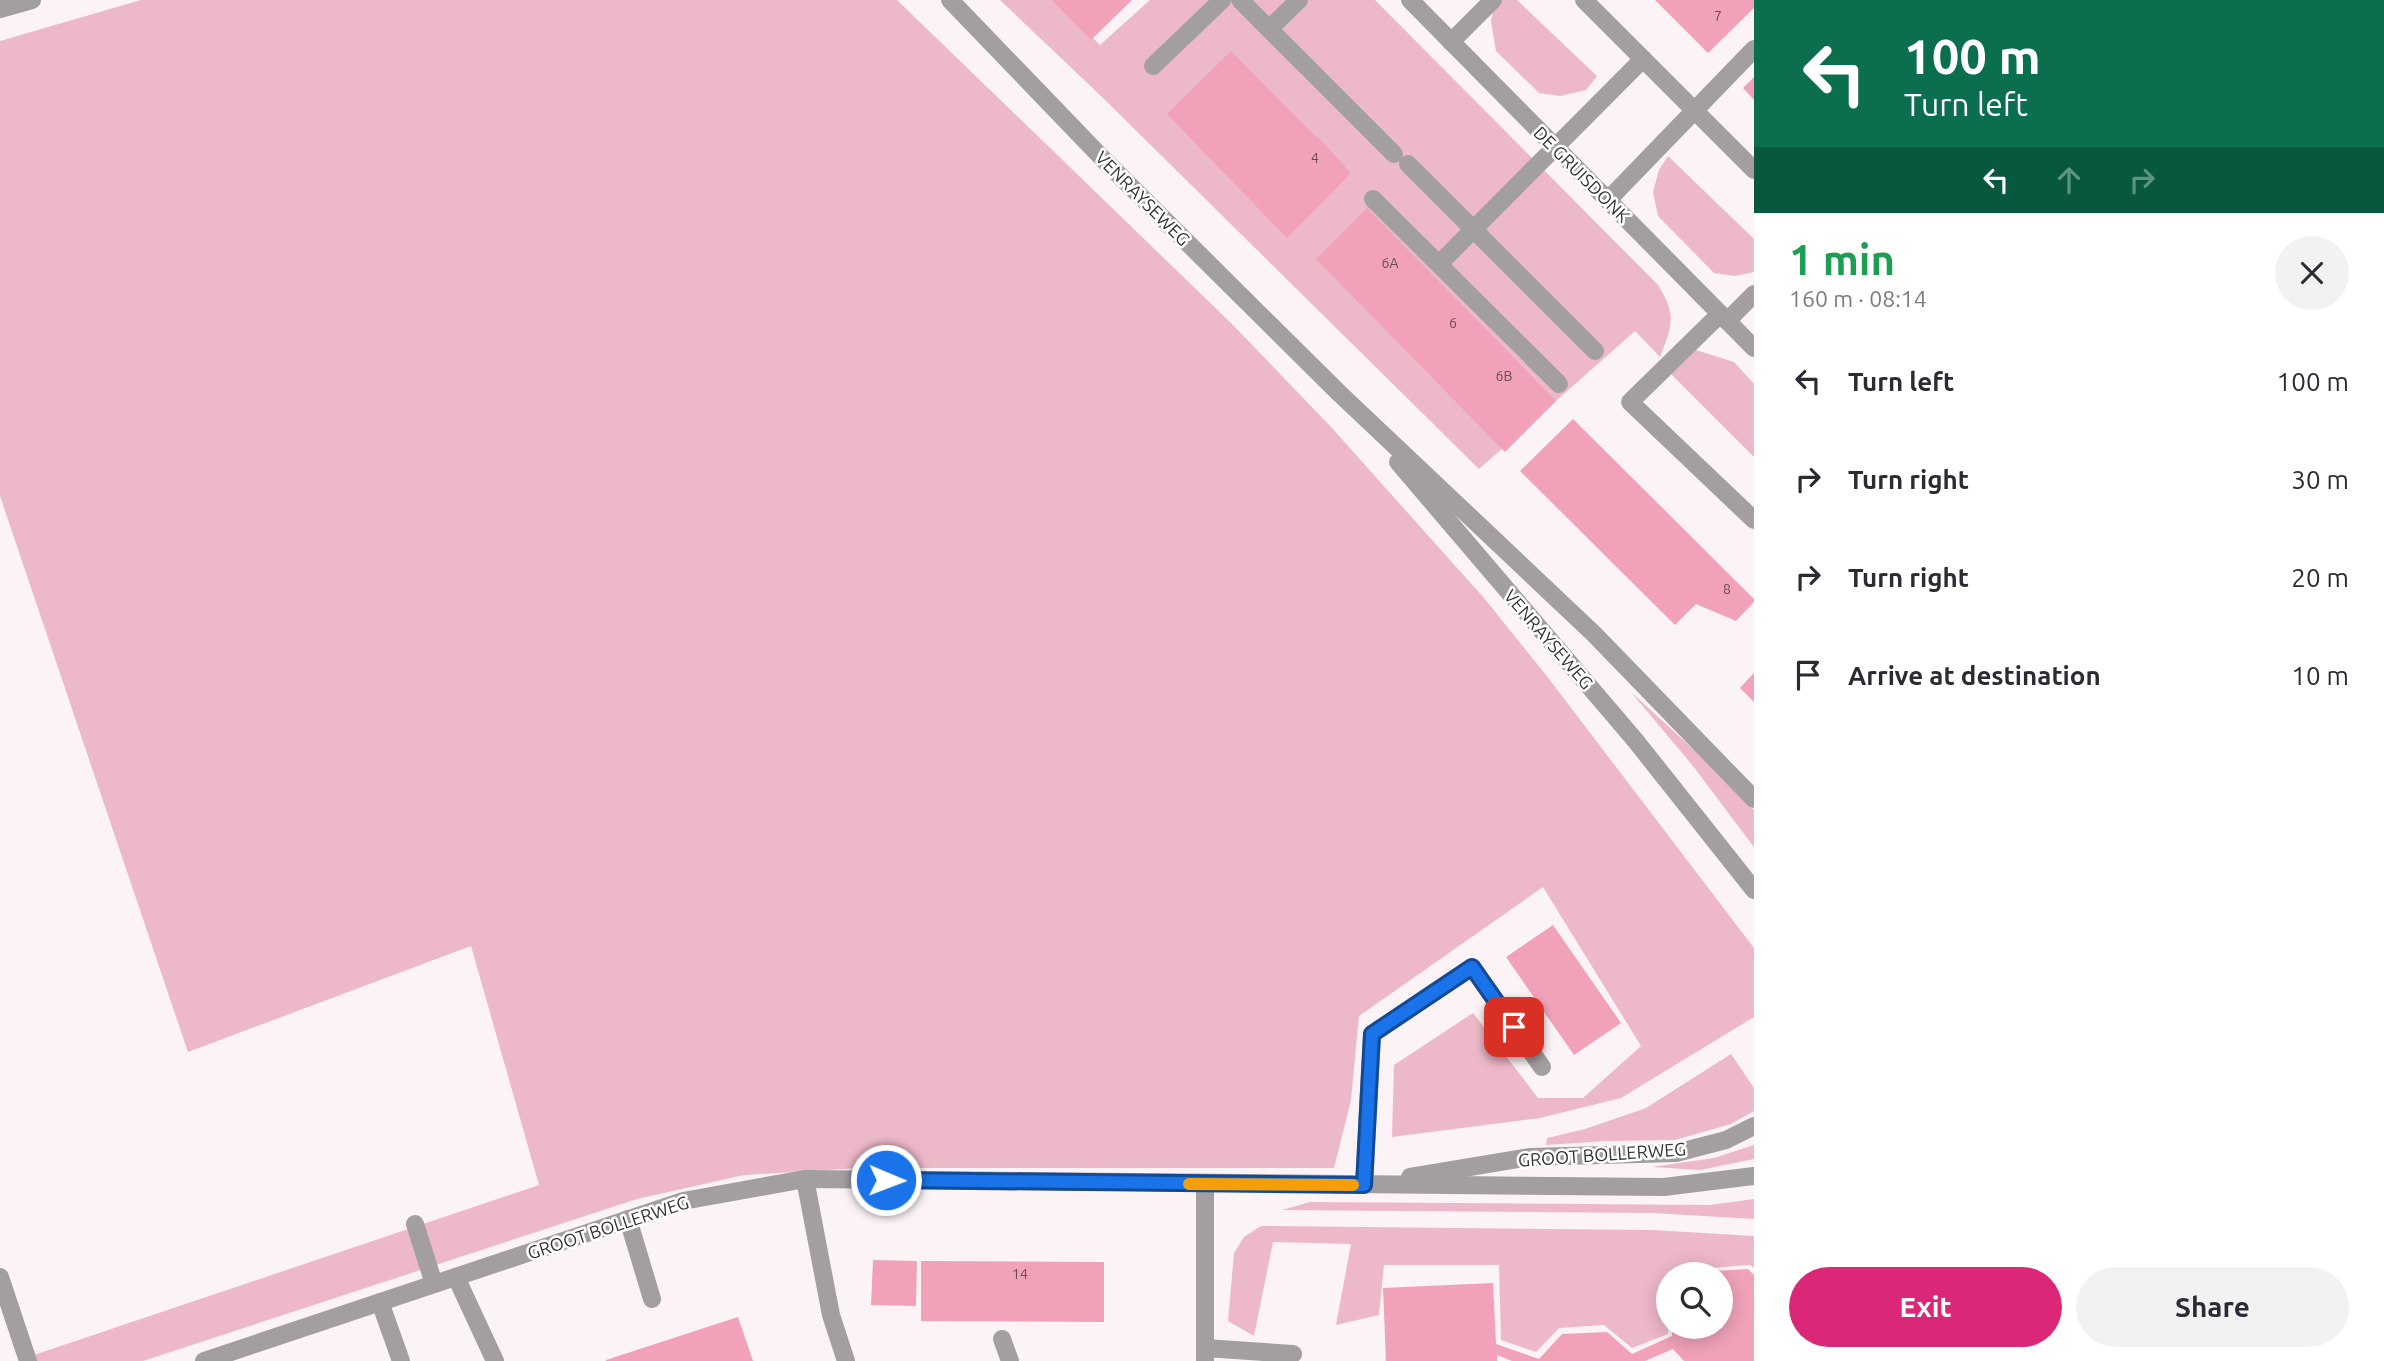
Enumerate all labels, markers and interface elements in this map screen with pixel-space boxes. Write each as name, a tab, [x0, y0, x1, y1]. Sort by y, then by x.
house number: 7	[1714, 8, 1722, 24]
icon: left	[1789, 28, 1880, 119]
text: 100 m	[1904, 28, 2041, 83]
text: Turn left	[1904, 86, 2028, 122]
street label: DE GRUISDONK	[1530, 122, 1634, 226]
street label: VENRAYSEWEG	[1092, 147, 1194, 249]
house number: 4	[1311, 150, 1319, 166]
icon: left	[1977, 161, 2015, 199]
icon: ahead	[2050, 161, 2088, 199]
icon: right	[2123, 161, 2161, 199]
text: 1 min	[1789, 236, 1895, 283]
button: close	[2275, 236, 2349, 310]
house number: 6A	[1382, 255, 1399, 271]
text: 160 m · 08:14	[1789, 286, 1927, 311]
house number: 6	[1449, 315, 1457, 331]
icon: left	[1789, 362, 1827, 400]
text: Turn left	[1848, 367, 1954, 396]
text: 100 m	[2277, 367, 2349, 396]
house number: 6B	[1496, 368, 1512, 384]
icon: right	[1789, 460, 1827, 498]
text: Turn right	[1848, 465, 1969, 494]
text: 30 m	[2291, 465, 2349, 494]
icon: right	[1789, 558, 1827, 596]
text: Turn right	[1848, 563, 1969, 592]
text: 20 m	[2291, 563, 2349, 592]
house number: 8	[1723, 581, 1731, 597]
street label: VENRAYSEWEG	[1500, 585, 1598, 693]
icon: arrive	[1789, 656, 1827, 694]
text: Arrive at destination	[1848, 661, 2101, 690]
text: 10 m	[2291, 661, 2349, 690]
pin	[1484, 997, 1544, 1057]
icon: arrive	[1495, 1008, 1533, 1046]
street label: GROOT BOLLERWEG	[1517, 1138, 1687, 1170]
position arrow	[849, 1143, 923, 1217]
street label: GROOT BOLLERWEG	[525, 1191, 691, 1263]
map controls	[1656, 1262, 1733, 1339]
button: search	[1656, 1262, 1733, 1339]
house number: 14	[1012, 1266, 1028, 1282]
button: Exit	[1789, 1267, 2062, 1347]
button: Share	[2076, 1267, 2349, 1347]

